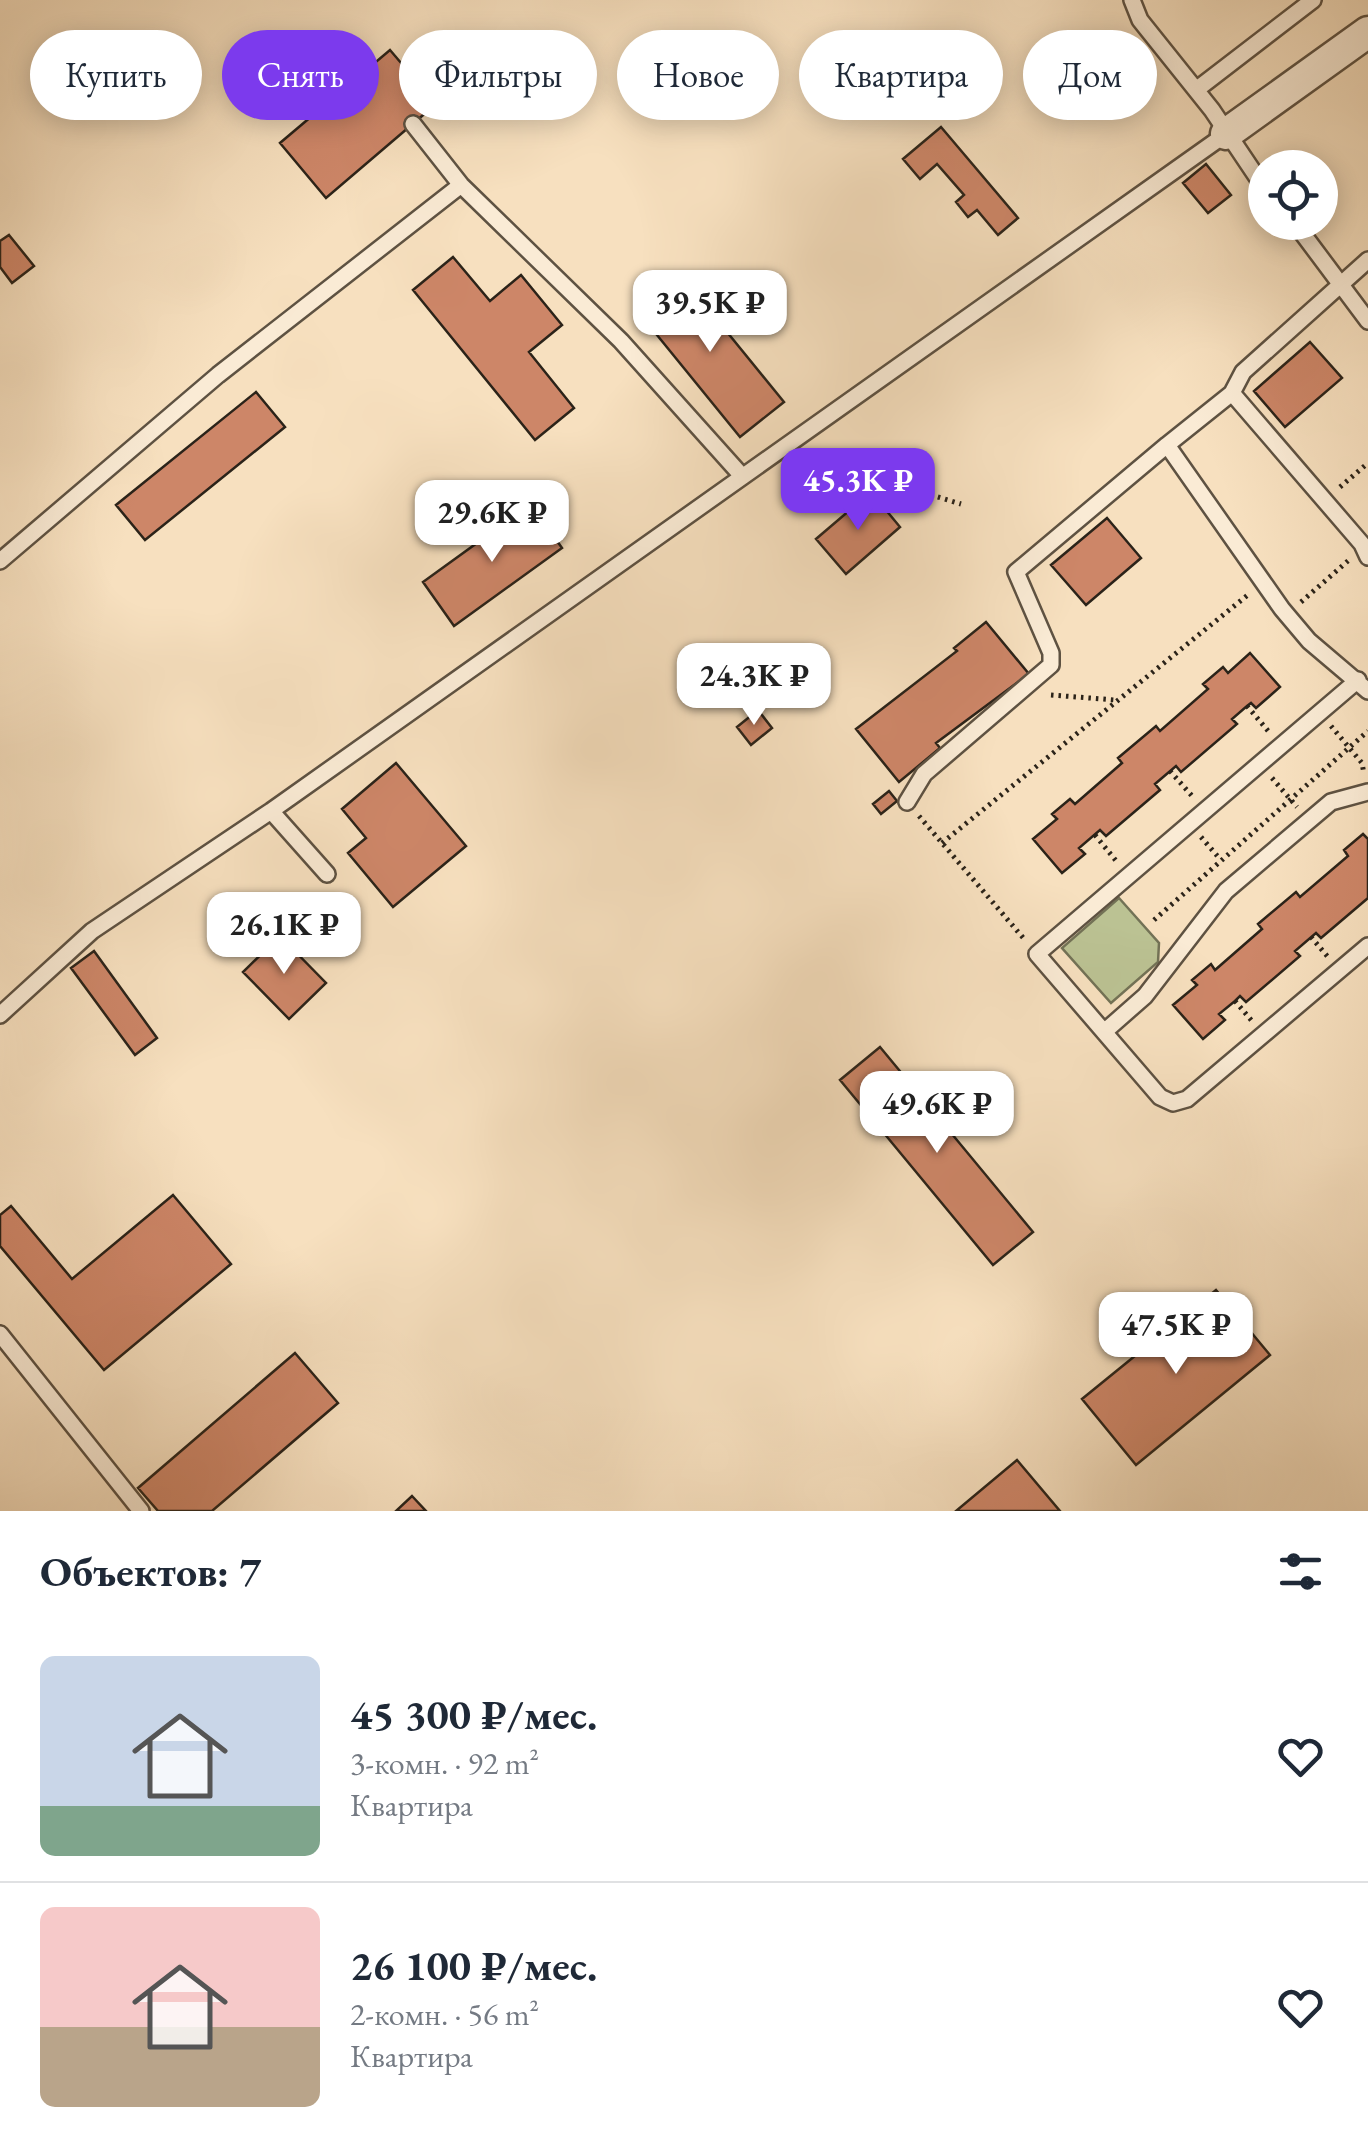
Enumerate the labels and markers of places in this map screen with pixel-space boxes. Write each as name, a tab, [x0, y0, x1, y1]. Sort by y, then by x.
pin: 39.5K ₽	[618, 270, 802, 355]
pin: 45.3K ₽	[766, 448, 950, 533]
pin: 29.6K ₽	[400, 480, 584, 565]
pin: 24.3K ₽	[662, 643, 846, 728]
pin: 26.1K ₽	[192, 892, 376, 977]
pin: 49.6K ₽	[845, 1071, 1029, 1156]
pin: 47.5K ₽	[1084, 1292, 1268, 1377]

